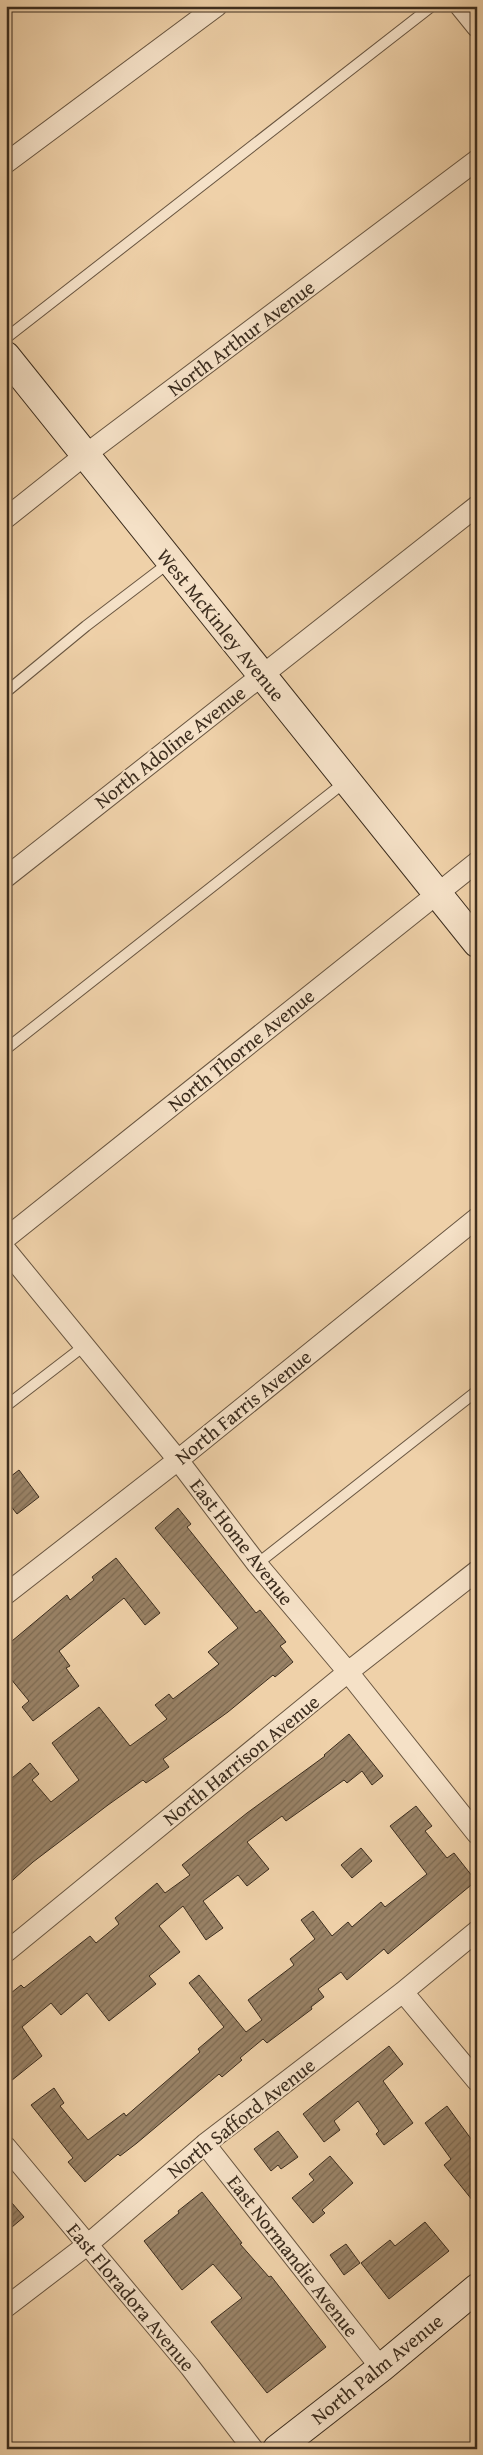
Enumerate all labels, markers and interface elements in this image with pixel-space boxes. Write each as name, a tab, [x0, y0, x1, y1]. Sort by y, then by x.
street label: North Arthur Avenue	[161, 273, 320, 403]
street label: West McKinley Avenue	[150, 542, 292, 708]
street label: North Adoline Avenue	[88, 678, 251, 815]
street label: North Thorne Avenue	[161, 981, 320, 1118]
street label: North Farris Avenue	[168, 1342, 317, 1471]
street label: East Home Avenue	[184, 1472, 301, 1611]
street label: North Harrison Avenue	[156, 1687, 325, 1832]
street label: North Safford Avenue	[160, 2050, 321, 2185]
street label: East Normandie Avenue	[221, 2168, 366, 2343]
street label: East Floradora Avenue	[60, 2216, 202, 2377]
street label: North Palm Avenue	[305, 2306, 449, 2431]

